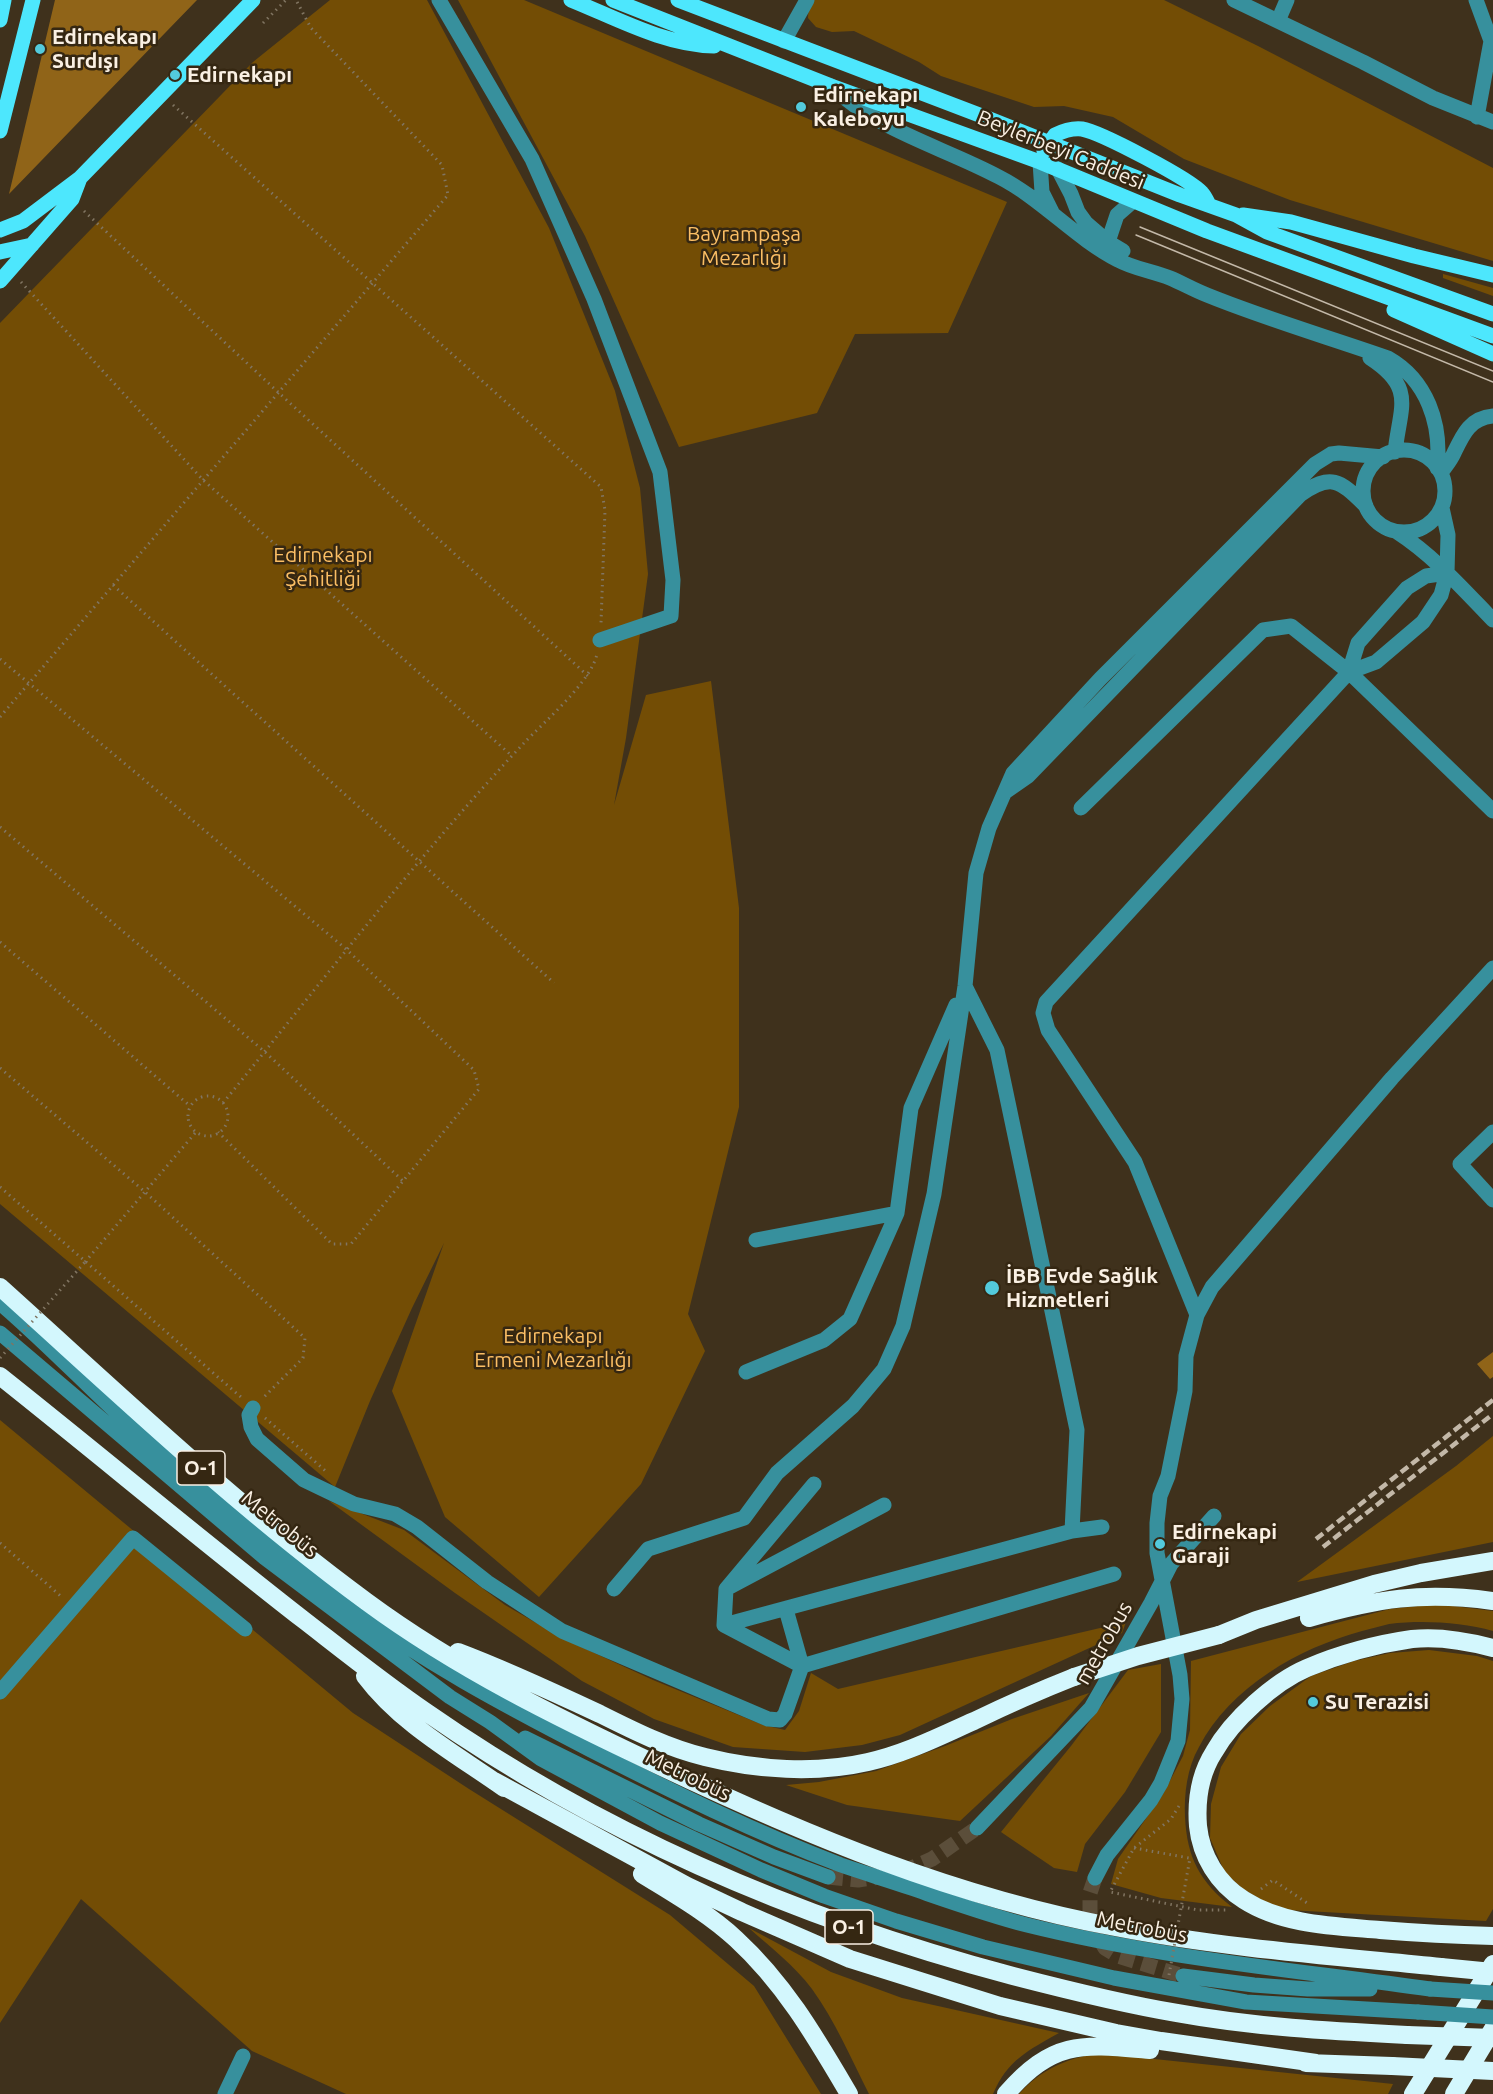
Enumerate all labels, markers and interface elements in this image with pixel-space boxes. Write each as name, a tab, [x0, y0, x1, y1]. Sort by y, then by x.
place label: Edirnekapı Surdışı	[52, 24, 157, 74]
marker: Edirnekapı Surdışı	[33, 42, 47, 56]
place label: Edirnekapı	[187, 62, 292, 88]
marker: Edirnekapı	[168, 68, 182, 82]
place label: Edirnekapı Kaleboyu	[813, 82, 918, 132]
marker: Edirnekapı Kaleboyu	[794, 100, 808, 114]
street label: Beylerbeyi Caddesi	[974, 105, 1148, 195]
park label: Bayrampaşa Mezarlığı	[687, 221, 801, 271]
park label: Edirnekapı Şehitliği	[273, 542, 373, 592]
place label: İBB Evde Sağlık Hizmetleri	[1006, 1263, 1158, 1313]
marker: İBB Evde Sağlık Hizmetleri	[983, 1279, 1001, 1297]
park label: Edirnekapı Ermeni Mezarlığı	[474, 1323, 632, 1373]
road number: O-1	[177, 1451, 225, 1485]
street label: Metrobüs	[236, 1485, 324, 1563]
place label: Edirnekapi Garaji	[1172, 1519, 1277, 1569]
marker: Edirnekapi Garaji	[1153, 1537, 1167, 1551]
street label: metrobus	[1070, 1597, 1138, 1689]
place label: Su Terazisi	[1325, 1689, 1429, 1715]
marker: Su Terazisi	[1306, 1695, 1320, 1709]
street label: Metrobüs	[641, 1744, 735, 1806]
street label: Metrobüs	[1095, 1906, 1189, 1948]
road number: O-1	[825, 1910, 873, 1944]

